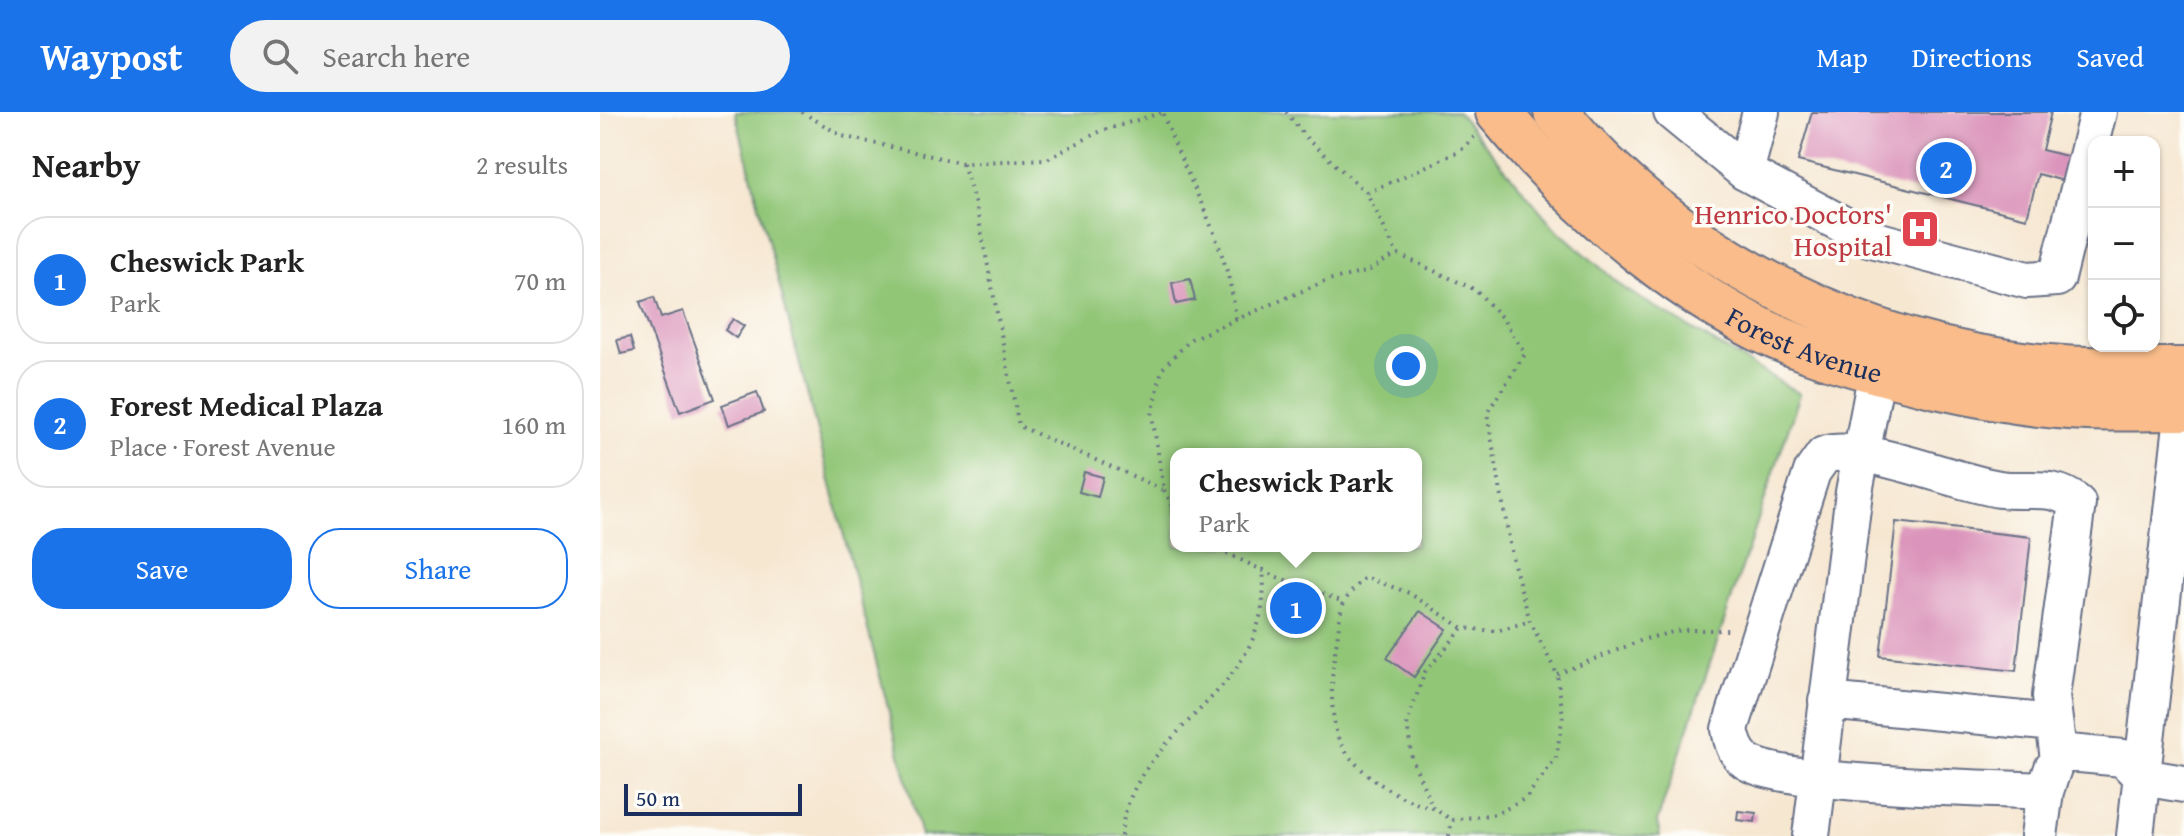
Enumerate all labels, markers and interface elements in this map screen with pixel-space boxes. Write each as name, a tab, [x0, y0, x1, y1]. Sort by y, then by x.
search box	[230, 20, 790, 92]
text: Waypost	[40, 28, 182, 84]
icon: search	[258, 34, 302, 78]
text: Search here	[322, 34, 470, 78]
text: Map	[1816, 36, 1868, 77]
text: Directions	[1912, 36, 2032, 77]
text: Saved	[2076, 36, 2144, 77]
map controls	[2088, 136, 2160, 352]
button: +	[2088, 136, 2160, 208]
pin: 2	[1920, 138, 1972, 198]
text: Nearby	[32, 140, 141, 189]
text: 2 results	[476, 145, 568, 184]
place label: Henrico Doctors' Hospital	[1695, 193, 1892, 266]
hospital icon: Henrico Doctors' Hospital	[1899, 208, 1941, 250]
button: −	[2088, 208, 2160, 280]
text: Cheswick Park	[110, 239, 304, 283]
text: 1	[53, 261, 67, 300]
text: 70 m	[514, 261, 566, 300]
button: locate	[2088, 280, 2160, 352]
text: Park	[110, 283, 160, 322]
street label: Forest Avenue	[1719, 295, 1887, 392]
your location	[1386, 346, 1426, 386]
text: Forest Medical Plaza	[110, 383, 383, 427]
text: 2	[53, 405, 67, 444]
text: 160 m	[501, 405, 566, 444]
text: Place · Forest Avenue	[110, 427, 336, 466]
popup	[1170, 448, 1422, 552]
text: Cheswick Park	[1199, 459, 1393, 503]
text: Park	[1199, 503, 1249, 542]
button: Save	[32, 528, 292, 609]
button: Share	[308, 528, 568, 609]
pin: 1	[1270, 578, 1322, 638]
scale bar	[624, 780, 802, 816]
text: 50 m	[636, 782, 680, 814]

